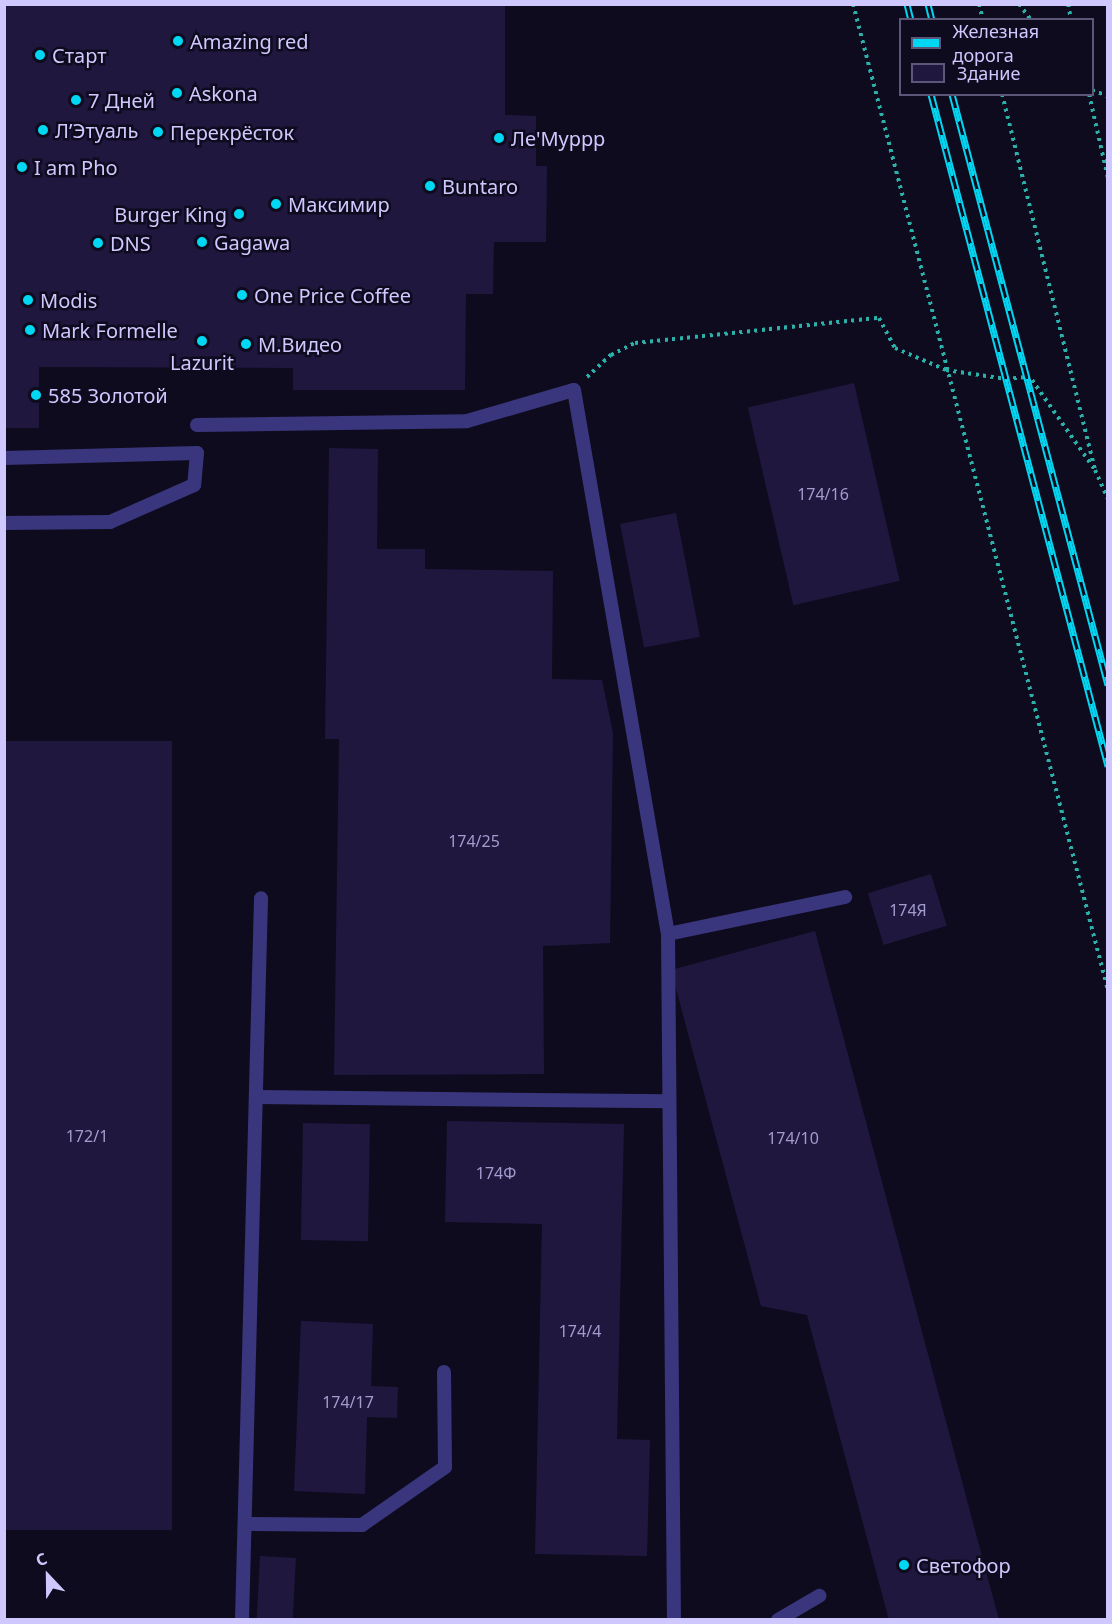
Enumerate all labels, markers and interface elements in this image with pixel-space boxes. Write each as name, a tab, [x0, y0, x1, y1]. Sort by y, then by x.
legend	[899, 18, 1094, 96]
text: Железная дорога	[953, 19, 1039, 67]
place label: Amazing red	[190, 29, 309, 53]
marker: Amazing red	[171, 34, 185, 48]
place label: Старт	[52, 43, 106, 67]
marker: Старт	[33, 48, 47, 62]
text: Здание	[957, 61, 1020, 85]
place label: Askona	[189, 81, 258, 105]
marker: Askona	[170, 86, 184, 100]
place label: 7 Дней	[88, 88, 155, 112]
marker: 7 Дней	[69, 93, 83, 107]
place label: Л’Этуаль	[55, 118, 138, 142]
place label: Перекрёсток	[170, 120, 294, 144]
marker: Л’Этуаль	[36, 123, 50, 137]
marker: Перекрёсток	[151, 125, 165, 139]
place label: Ле'Муррр	[511, 126, 605, 150]
marker: Ле'Муррр	[492, 131, 506, 145]
place label: I am Pho	[34, 155, 118, 179]
marker: I am Pho	[15, 160, 29, 174]
place label: Buntaro	[442, 174, 518, 198]
marker: Buntaro	[423, 179, 437, 193]
place label: Максимир	[288, 192, 390, 216]
marker: Максимир	[269, 197, 283, 211]
place label: Burger King	[114, 202, 227, 226]
marker: Burger King	[232, 207, 246, 221]
place label: Gagawa	[214, 230, 290, 254]
place label: DNS	[110, 231, 151, 255]
marker: Gagawa	[195, 235, 209, 249]
marker: DNS	[91, 236, 105, 250]
place label: One Price Coffee	[254, 283, 411, 307]
place label: Modis	[40, 288, 97, 312]
marker: One Price Coffee	[235, 288, 249, 302]
marker: Modis	[21, 293, 35, 307]
place label: Mark Formelle	[42, 318, 178, 342]
marker: Mark Formelle	[23, 323, 37, 337]
place label: М.Видео	[258, 332, 342, 356]
marker: Lazurit	[195, 334, 209, 348]
marker: М.Видео	[239, 337, 253, 351]
place label: Lazurit	[170, 350, 234, 374]
place label: 585 Золотой	[48, 383, 168, 407]
marker: 585 Золотой	[29, 388, 43, 402]
house number: 174/16	[797, 484, 849, 504]
house number: 174/25	[448, 831, 500, 851]
house number: 174Я	[889, 900, 927, 920]
house number: 172/1	[66, 1126, 108, 1146]
house number: 174/10	[767, 1128, 819, 1148]
house number: 174Ф	[476, 1163, 516, 1183]
house number: 174/4	[559, 1321, 601, 1341]
house number: 174/17	[322, 1392, 374, 1412]
north arrow	[18, 1546, 78, 1606]
text: С	[32, 1547, 50, 1571]
place label: Светофор	[916, 1553, 1011, 1577]
marker: Светофор	[897, 1558, 911, 1572]

